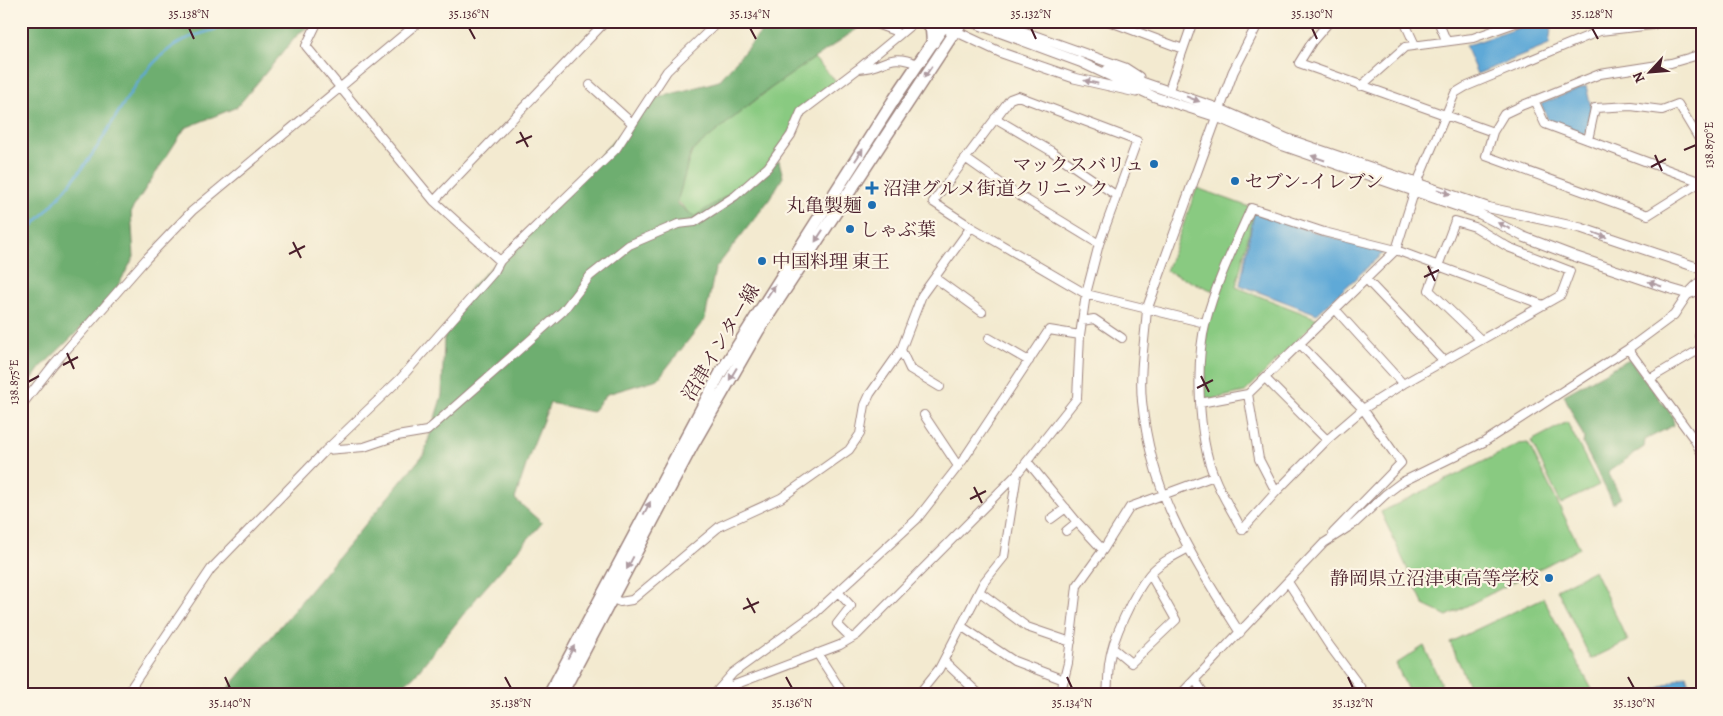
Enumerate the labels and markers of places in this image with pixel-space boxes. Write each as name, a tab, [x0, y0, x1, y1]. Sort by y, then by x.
place label: マックスバリュ	[1013, 152, 1144, 178]
marker: マックスバリュ	[1148, 158, 1160, 170]
place label: セブン-イレブン	[1245, 169, 1384, 195]
marker: セブン-イレブン	[1229, 175, 1241, 187]
place label: 沼津グルメ街道クリニック	[883, 176, 1109, 202]
marker: 沼津グルメ街道クリニック	[865, 181, 879, 195]
place label: 丸亀製麺	[786, 193, 862, 219]
marker: 丸亀製麺	[866, 199, 878, 211]
place label: しゃぶ葉	[860, 217, 936, 243]
marker: しゃぶ葉	[844, 223, 856, 235]
place label: 中国料理 東王	[772, 249, 890, 275]
marker: 中国料理 東王	[756, 255, 768, 267]
place label: 静岡県立沼津東高等学校	[1330, 566, 1539, 592]
marker: 静岡県立沼津東高等学校	[1543, 572, 1555, 584]

